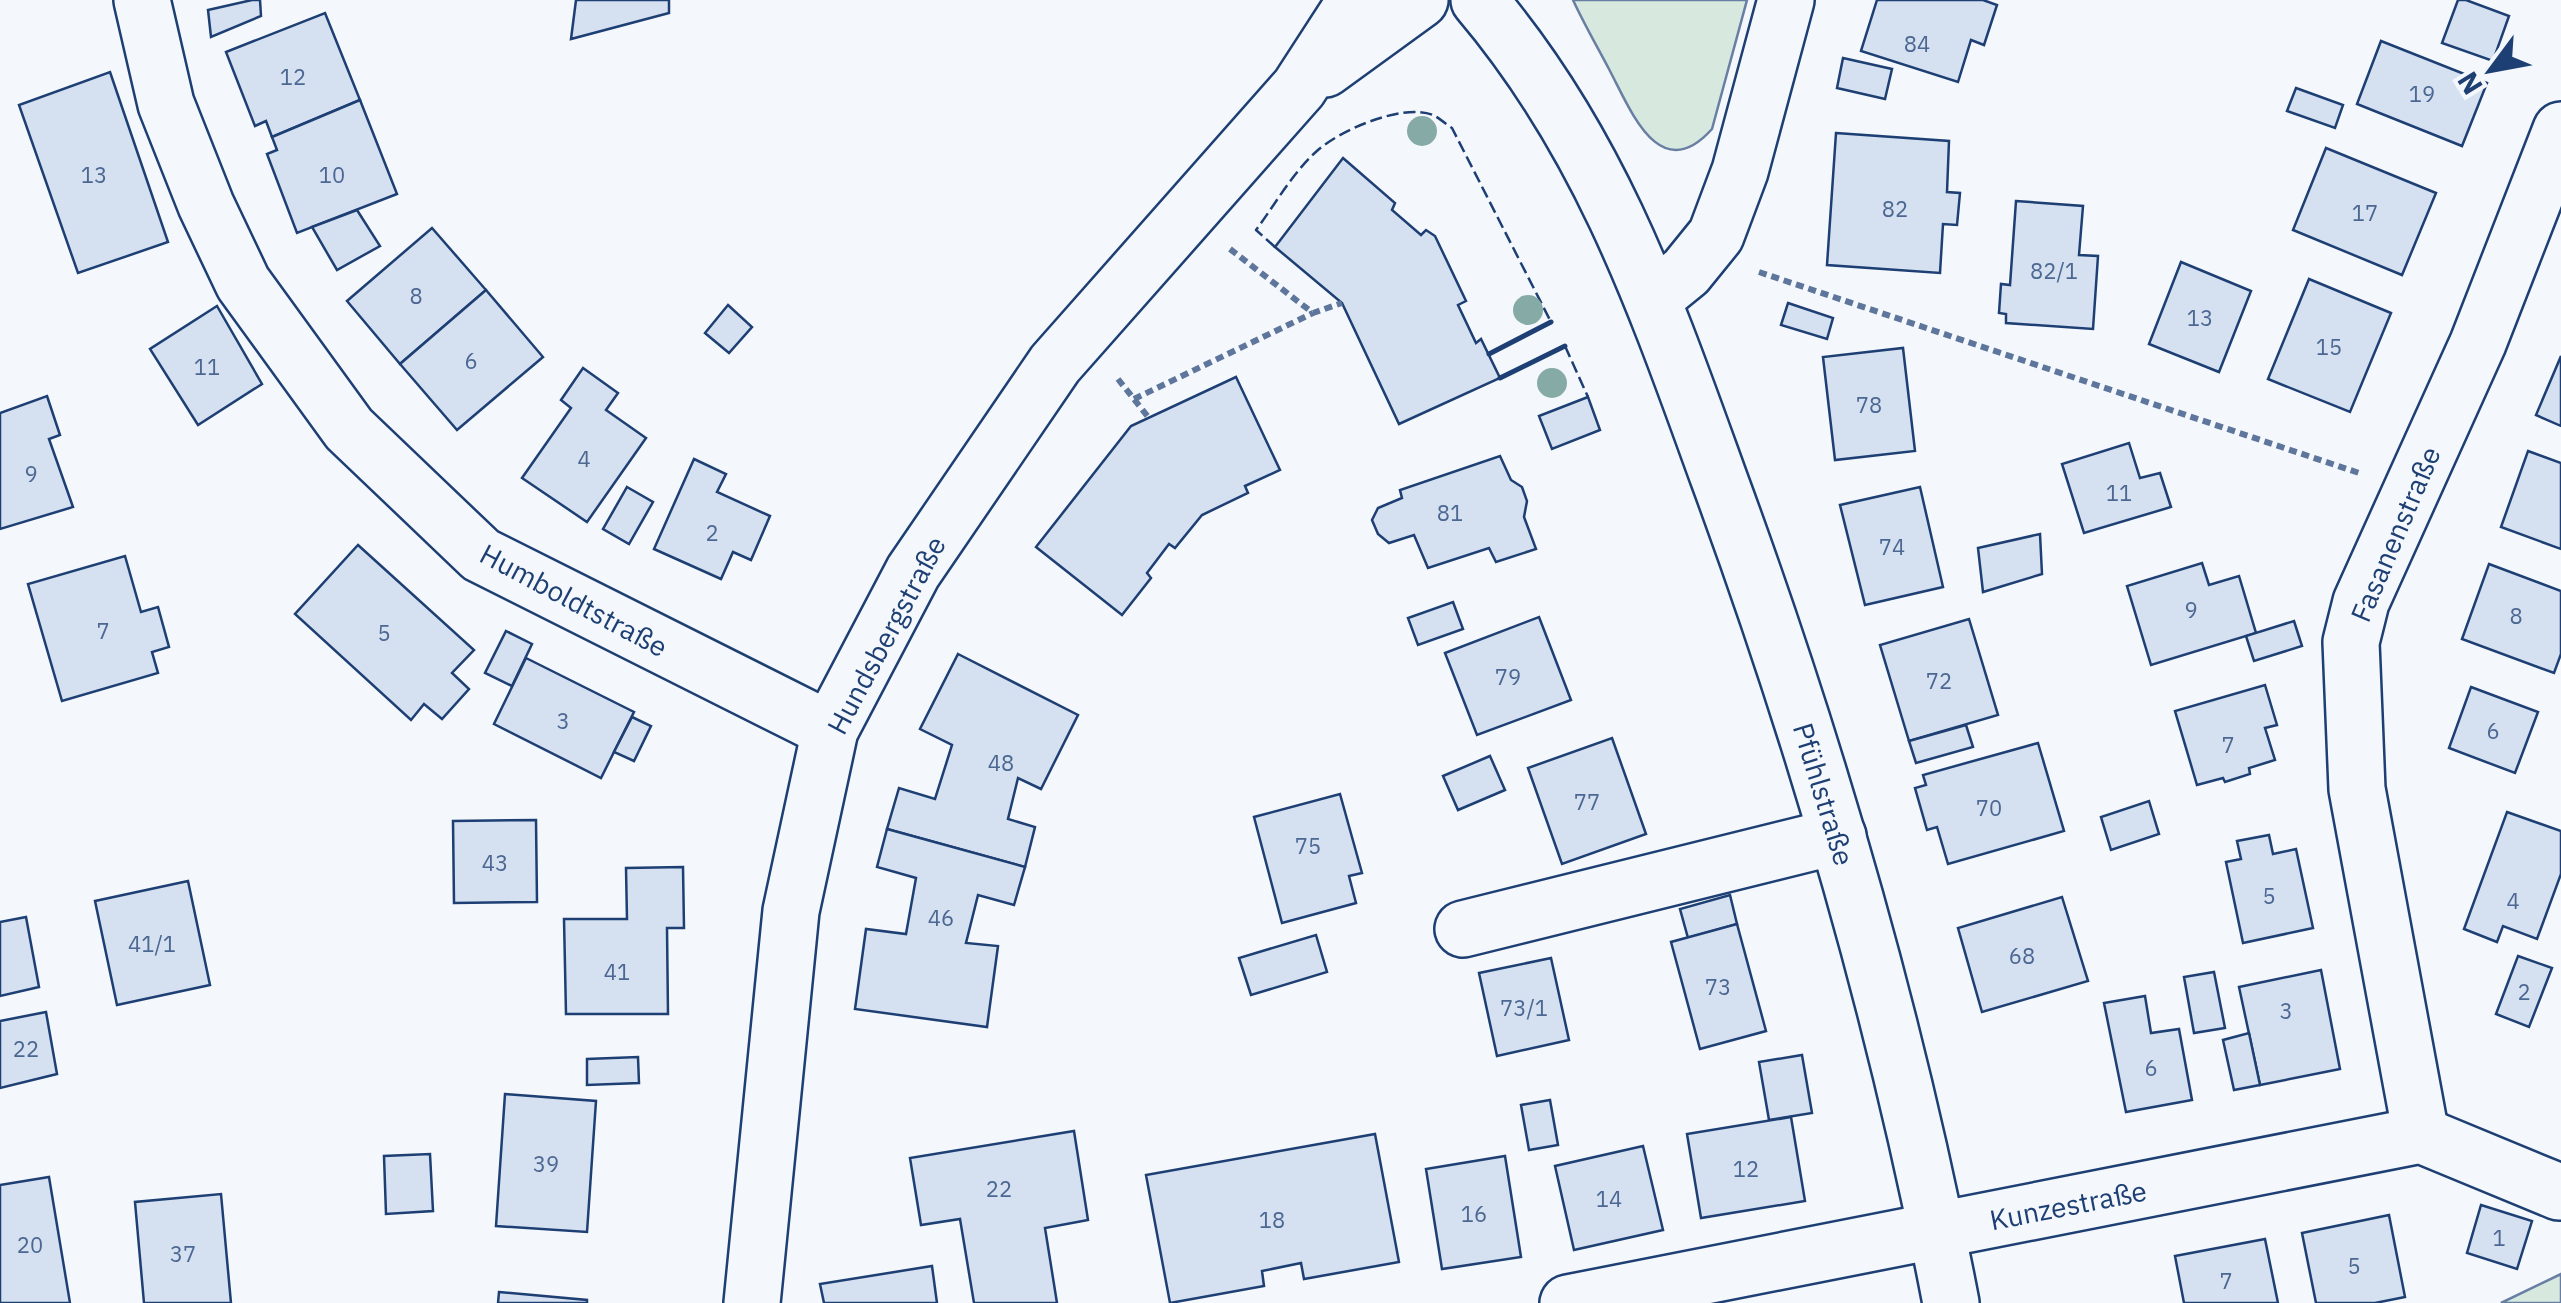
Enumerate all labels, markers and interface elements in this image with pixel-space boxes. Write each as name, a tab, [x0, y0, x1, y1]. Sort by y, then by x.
north arrow	[2441, 20, 2541, 120]
house number: 84	[1904, 29, 1930, 58]
house number: 12	[280, 62, 306, 91]
text: N	[2448, 65, 2490, 102]
house number: 19	[2409, 79, 2435, 108]
house number: 13	[81, 160, 107, 189]
house number: 10	[319, 160, 345, 189]
house number: 82	[1882, 194, 1908, 223]
house number: 17	[2352, 198, 2378, 227]
house number: 82/1	[2030, 256, 2078, 285]
house number: 8	[409, 281, 423, 310]
house number: 13	[2187, 303, 2213, 332]
house number: 15	[2316, 332, 2342, 361]
house number: 6	[464, 346, 478, 375]
house number: 11	[194, 352, 220, 381]
house number: 78	[1856, 390, 1882, 419]
street label: Fasanenstraße	[2341, 441, 2449, 627]
house number: 4	[577, 444, 591, 473]
house number: 9	[24, 459, 38, 488]
house number: 11	[2106, 478, 2132, 507]
house number: 81	[1437, 498, 1463, 527]
house number: 2	[705, 518, 719, 547]
street label: Hundsbergstraße	[818, 530, 954, 740]
house number: 74	[1879, 532, 1905, 561]
street label: Humboldtstraße	[474, 535, 674, 665]
house number: 9	[2184, 595, 2198, 624]
house number: 8	[2509, 601, 2523, 630]
house number: 7	[96, 616, 110, 645]
house number: 5	[377, 618, 391, 647]
house number: 79	[1495, 662, 1521, 691]
house number: 72	[1926, 666, 1952, 695]
house number: 3	[556, 706, 570, 735]
house number: 6	[2486, 716, 2500, 745]
street label: Pfühlstraße	[1785, 718, 1863, 870]
house number: 7	[2221, 730, 2235, 759]
house number: 48	[988, 748, 1014, 777]
house number: 77	[1574, 787, 1600, 816]
house number: 70	[1976, 793, 2002, 822]
house number: 75	[1295, 831, 1321, 860]
house number: 43	[482, 848, 508, 877]
house number: 5	[2262, 881, 2276, 910]
house number: 4	[2506, 886, 2520, 915]
house number: 46	[928, 903, 954, 932]
house number: 41/1	[128, 929, 176, 958]
house number: 68	[2009, 941, 2035, 970]
house number: 41	[604, 957, 630, 986]
house number: 73	[1705, 972, 1731, 1001]
house number: 2	[2517, 977, 2531, 1006]
house number: 73/1	[1500, 993, 1548, 1022]
house number: 3	[2279, 996, 2293, 1025]
house number: 22	[13, 1034, 39, 1063]
house number: 6	[2144, 1053, 2158, 1082]
house number: 39	[533, 1149, 559, 1178]
house number: 12	[1733, 1154, 1759, 1183]
street label: Kunzestraße	[1986, 1172, 2150, 1238]
house number: 22	[986, 1174, 1012, 1203]
house number: 14	[1596, 1184, 1622, 1213]
house number: 16	[1461, 1199, 1487, 1228]
house number: 18	[1259, 1205, 1285, 1234]
house number: 1	[2492, 1223, 2506, 1252]
house number: 20	[17, 1230, 43, 1259]
house number: 37	[170, 1239, 196, 1268]
house number: 5	[2347, 1251, 2361, 1280]
house number: 7	[2219, 1266, 2233, 1295]

